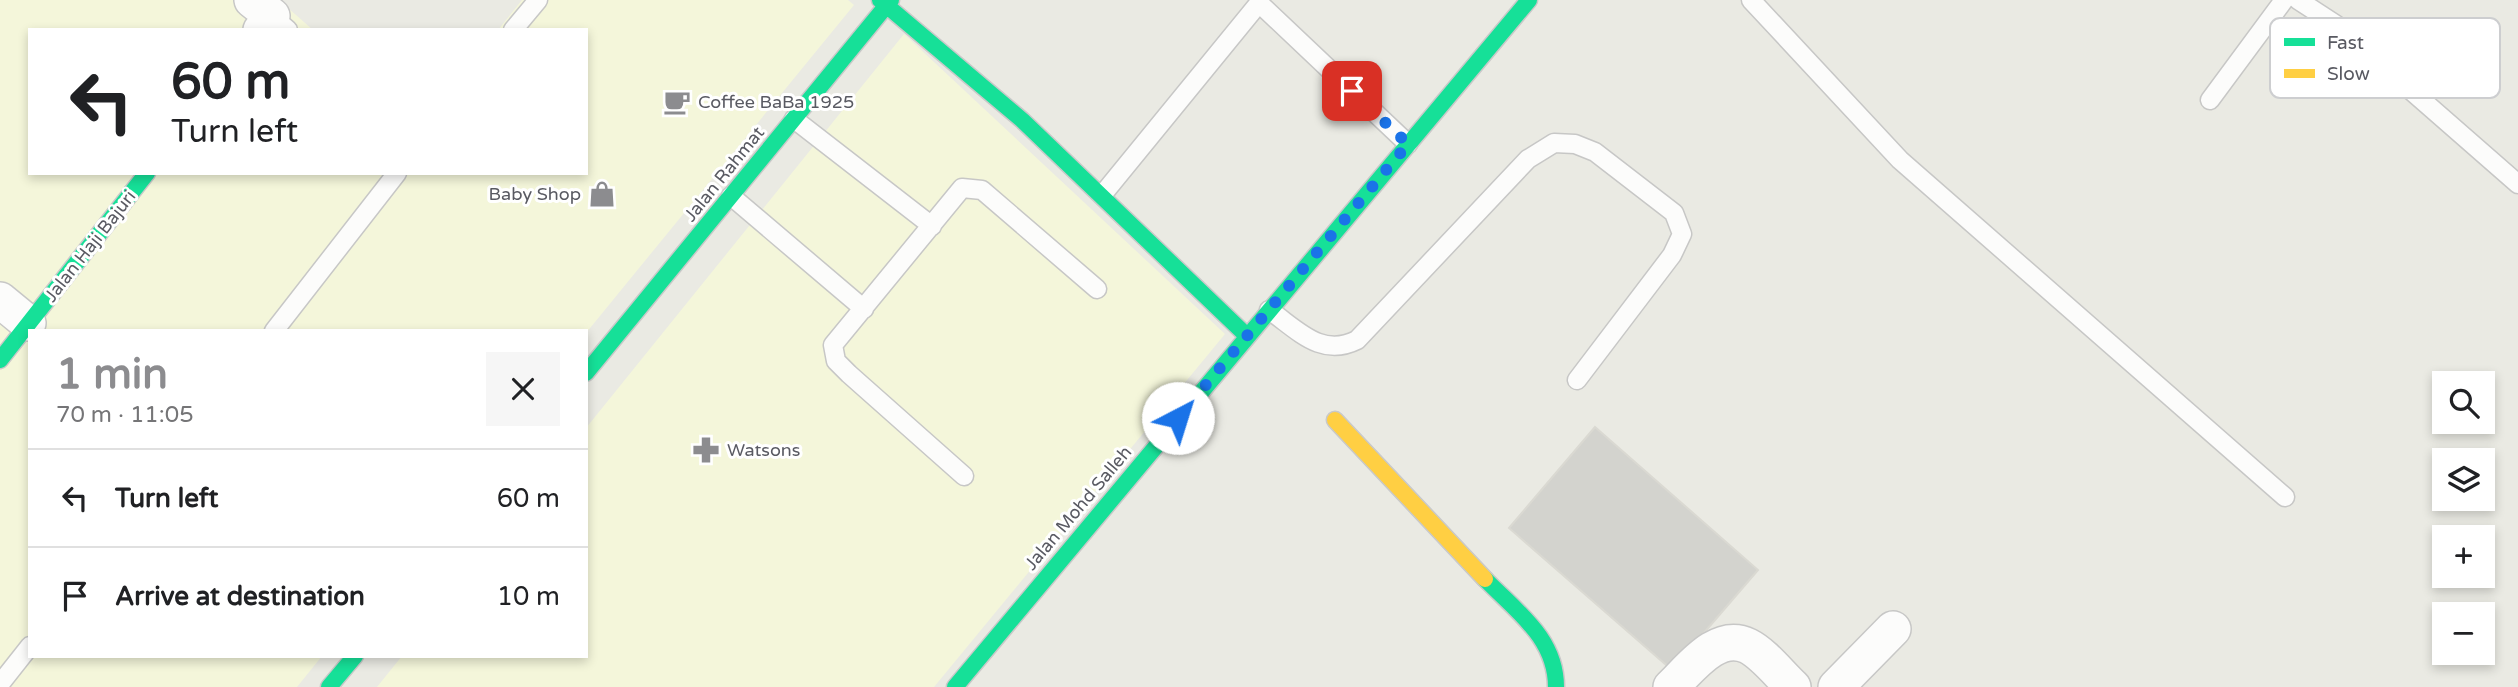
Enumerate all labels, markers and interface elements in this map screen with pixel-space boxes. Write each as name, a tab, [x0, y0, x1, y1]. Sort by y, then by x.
legend	[2270, 18, 2500, 98]
text: Fast	[2327, 32, 2364, 54]
text: 60 m	[171, 53, 290, 112]
icon: left	[56, 56, 147, 147]
pin	[1322, 61, 1382, 121]
text: Slow	[2327, 63, 2370, 85]
icon: arrive	[1333, 72, 1371, 110]
cafe icon: Coffee BaBa 1925	[662, 87, 692, 117]
place label: Coffee BaBa 1925	[698, 91, 854, 113]
text: Turn left	[171, 113, 298, 151]
street label: Jalan Rahmat	[679, 122, 769, 226]
shop icon: Baby Shop	[587, 179, 617, 209]
place label: Baby Shop	[489, 183, 581, 205]
street label: Jalan Haji Bajuri	[40, 186, 140, 306]
text: 1 min	[56, 349, 168, 400]
button: close	[486, 352, 560, 426]
map controls	[2432, 371, 2495, 665]
button: search	[2432, 371, 2495, 434]
position arrow	[1141, 381, 1215, 455]
text: 70 m · 11:05	[56, 401, 194, 429]
pharmacy icon: Watsons	[691, 435, 721, 465]
place label: Watsons	[727, 439, 800, 461]
street label: Jalan Mohd Salleh	[1020, 442, 1136, 574]
button: layers	[2432, 448, 2495, 511]
icon: left	[56, 479, 94, 517]
text: Turn left	[115, 483, 218, 514]
text: 60 m	[497, 483, 560, 514]
button: +	[2432, 525, 2495, 588]
icon: arrive	[56, 577, 94, 615]
text: Arrive at destination	[115, 581, 365, 612]
text: 10 m	[497, 581, 560, 612]
button: −	[2432, 602, 2495, 665]

